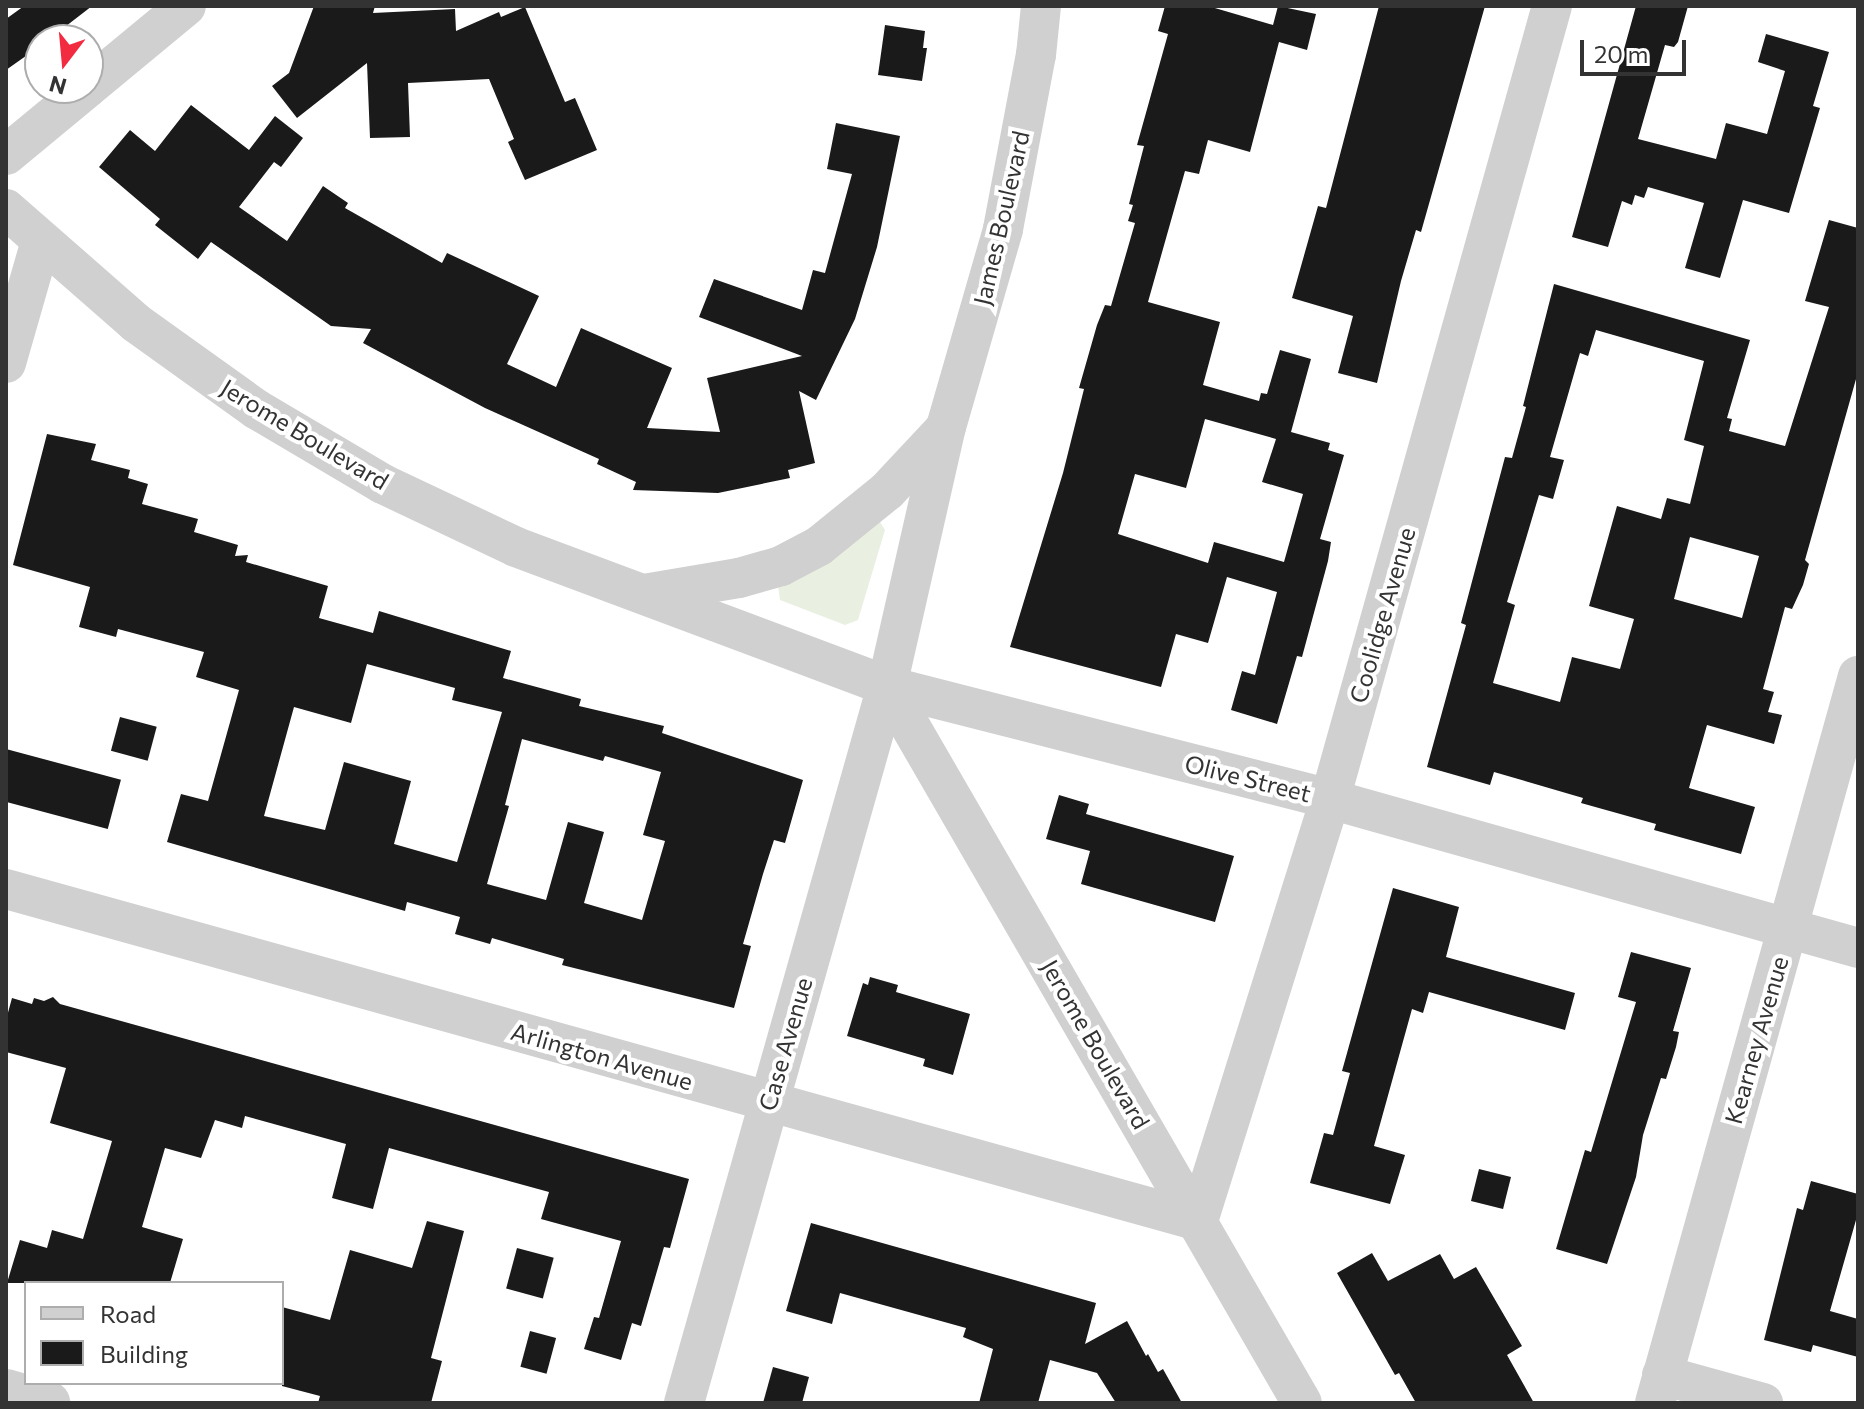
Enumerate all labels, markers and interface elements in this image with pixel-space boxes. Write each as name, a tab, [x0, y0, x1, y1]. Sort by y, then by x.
north arrow	[24, 24, 104, 104]
scale bar	[1584, 24, 1690, 74]
text: 20 m	[1594, 39, 1648, 68]
text: N	[46, 70, 69, 101]
street label: James Boulevard	[967, 128, 1035, 308]
street label: Jerome Boulevard	[216, 373, 394, 495]
street label: Coolidge Avenue	[1343, 524, 1421, 706]
street label: Olive Street	[1182, 748, 1314, 808]
street label: Kearney Avenue	[1718, 953, 1794, 1127]
street label: Jerome Boulevard	[1036, 954, 1156, 1134]
street label: Case Avenue	[752, 974, 818, 1114]
street label: Arlington Avenue	[508, 1016, 696, 1096]
legend	[24, 1281, 284, 1385]
text: Road	[100, 1299, 156, 1328]
text: Building	[100, 1339, 188, 1368]

